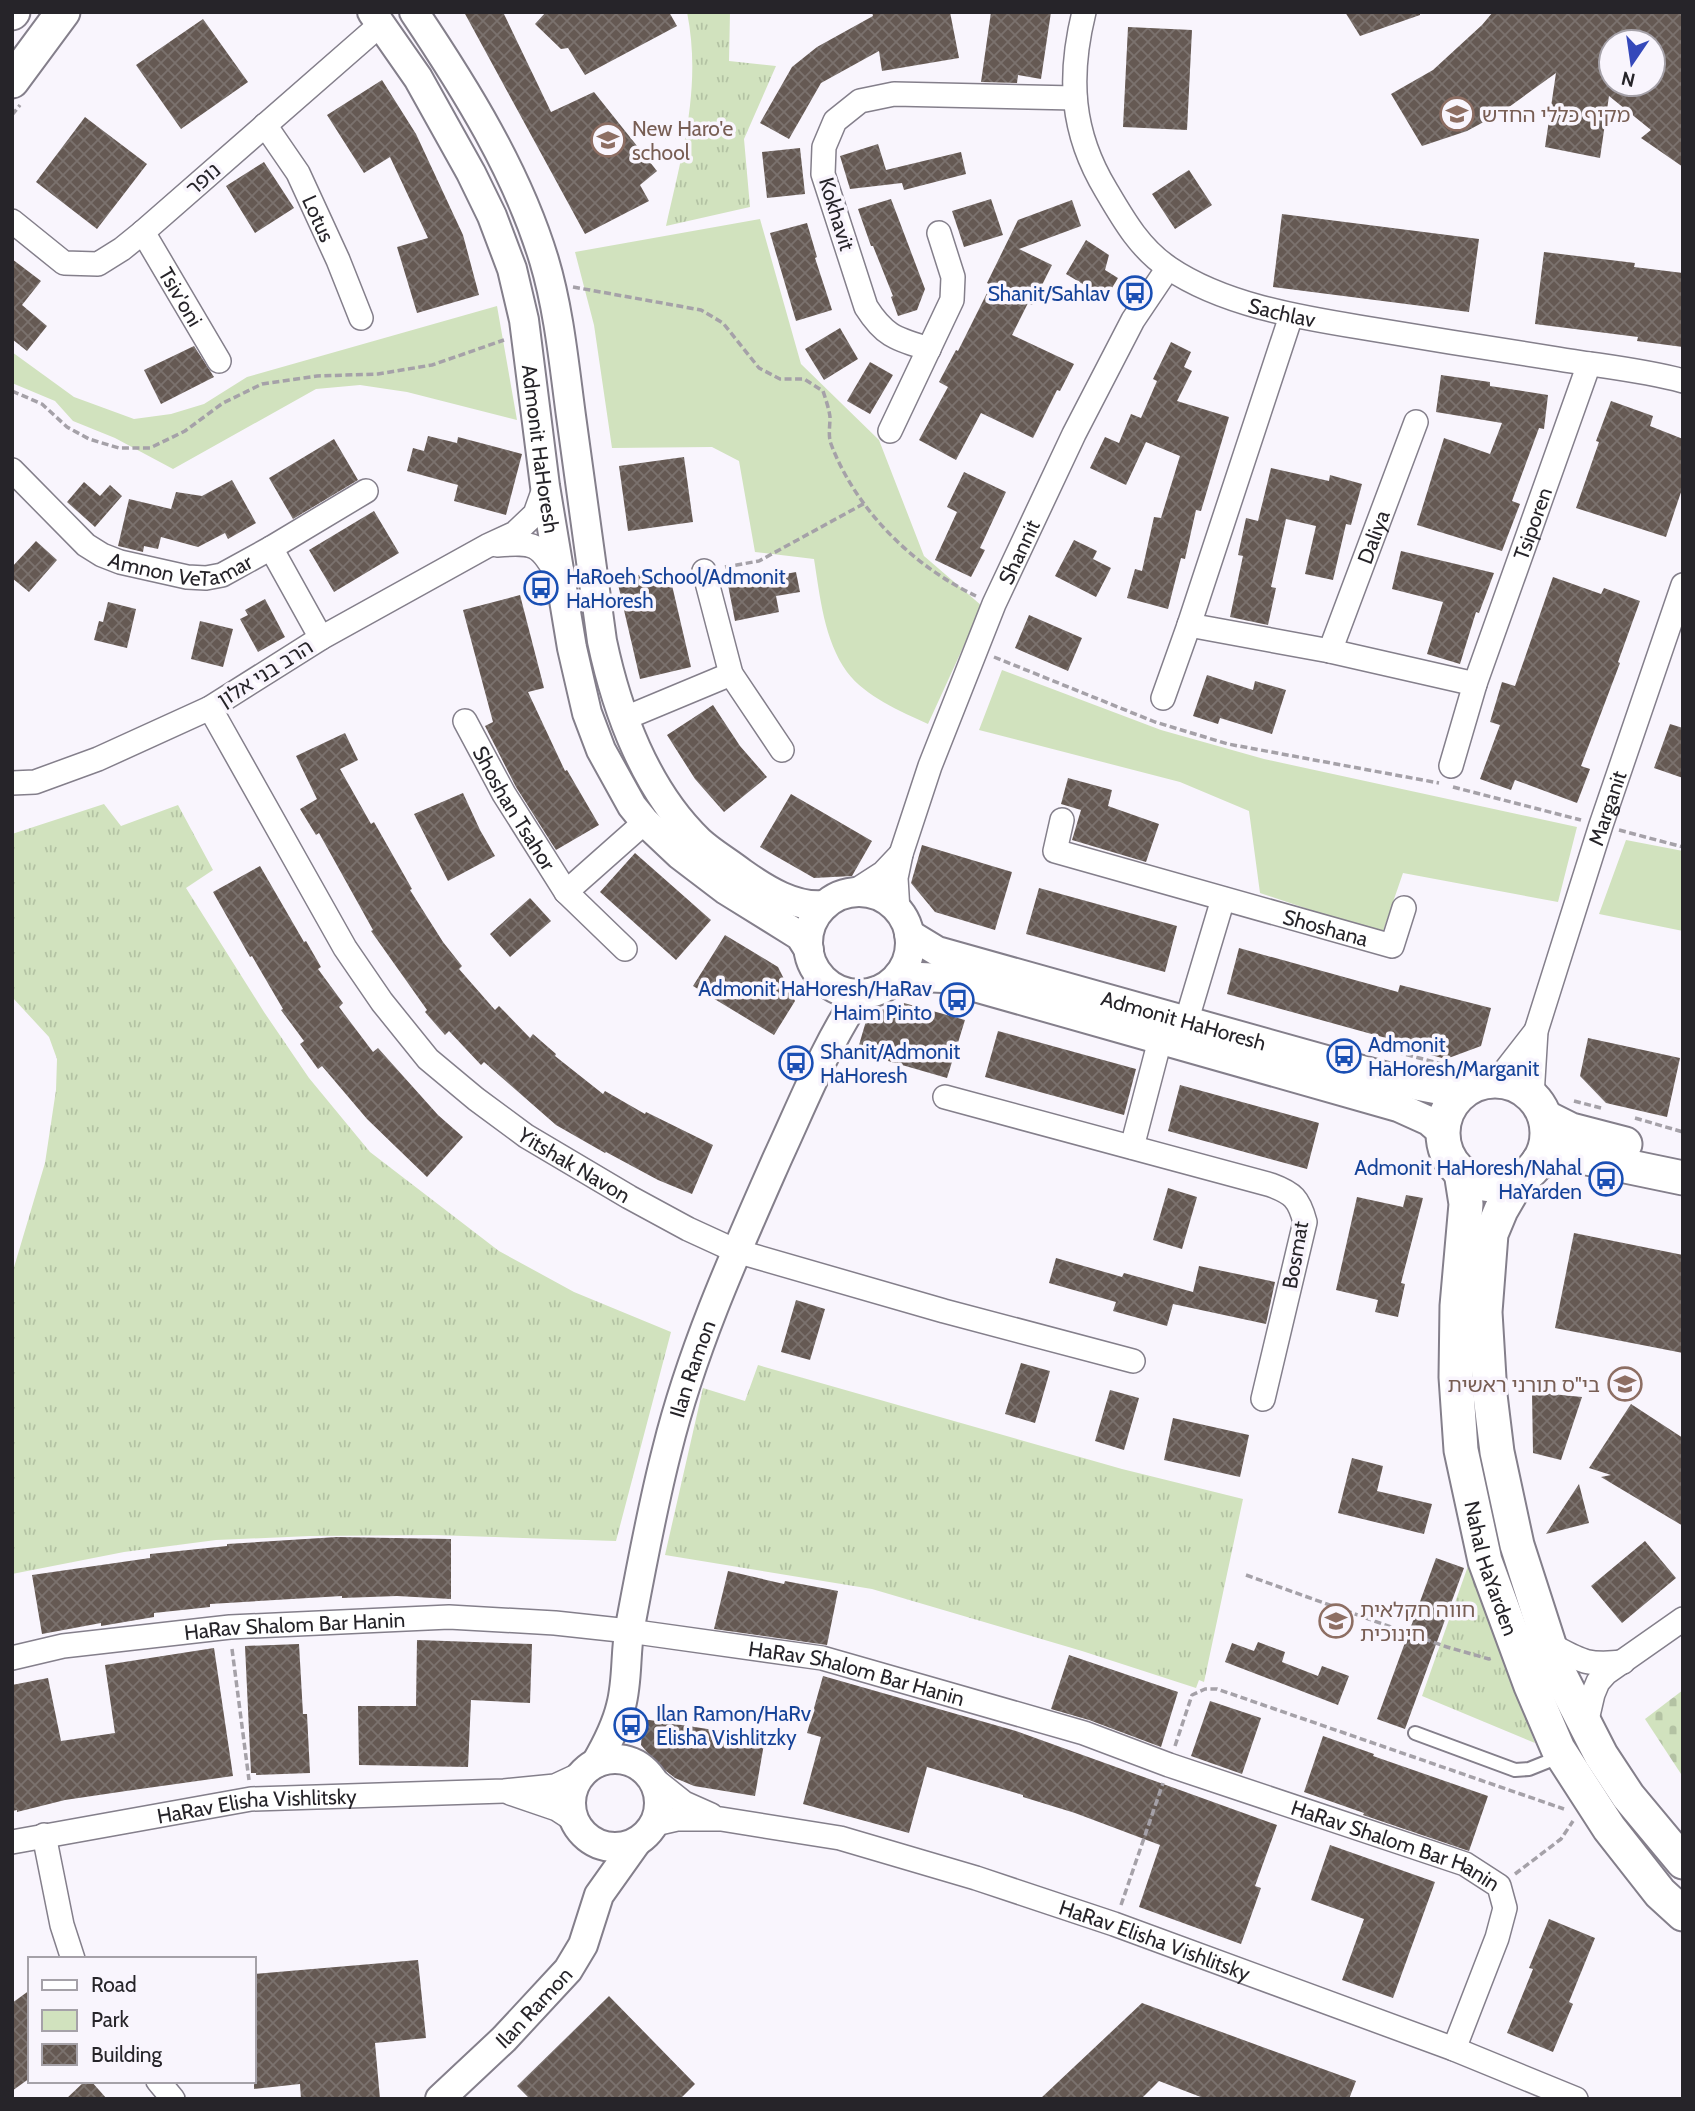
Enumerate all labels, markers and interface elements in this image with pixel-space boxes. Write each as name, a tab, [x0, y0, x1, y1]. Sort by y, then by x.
north arrow	[1597, 28, 1667, 98]
text: N	[1619, 66, 1637, 92]
school or university icon: מקיף כללי החדש	[1438, 95, 1476, 133]
place label: מקיף כללי החדש	[1482, 102, 1631, 127]
place label: New Haro'e school	[632, 116, 734, 165]
school or university icon: New Haro'e school	[589, 121, 627, 159]
street label: נופר	[181, 157, 225, 201]
street label: Kokhavit	[814, 174, 860, 254]
street label: Lotus	[297, 191, 340, 246]
street label: Tsiv'oni	[154, 263, 208, 331]
bus stop icon: Shanit/Sahlav	[1116, 274, 1154, 312]
place label: Shanit/Sahlav	[988, 281, 1111, 306]
street label: Sachlav	[1246, 292, 1319, 332]
street label: Admonit HaHoresh	[517, 363, 565, 535]
street label: Tsiporen	[1508, 484, 1557, 563]
street label: Daliya	[1351, 507, 1394, 567]
street label: Shannit	[993, 516, 1044, 588]
street label: Amnon VeTamar	[105, 546, 256, 591]
place label: HaRoeh School/Admonit HaHoresh	[566, 564, 786, 613]
bus stop icon: HaRoeh School/Admonit HaHoresh	[522, 569, 560, 607]
street label: הרב בני אלון	[213, 634, 317, 712]
street label: Shoshan Tsahor	[468, 742, 561, 875]
street label: Marganit	[1583, 767, 1631, 849]
street label: Shoshana	[1280, 903, 1371, 951]
place label: Admonit HaHoresh/HaRav Haim Pinto	[698, 976, 933, 1025]
bus stop icon: Admonit HaHoresh/HaRav Haim Pinto	[938, 981, 976, 1019]
street label: Admonit HaHoresh	[1098, 985, 1269, 1055]
place label: Admonit HaHoresh/Marganit	[1368, 1032, 1539, 1081]
bus stop icon: Admonit HaHoresh/Marganit	[1325, 1037, 1363, 1075]
place label: Shanit/Admonit HaHoresh	[820, 1039, 960, 1088]
bus stop icon: Shanit/Admonit HaHoresh	[777, 1044, 815, 1082]
street label: Yitshak Navon	[512, 1121, 635, 1208]
place label: Admonit HaHoresh/Nahal HaYarden	[1354, 1155, 1582, 1204]
bus stop icon: Admonit HaHoresh/Nahal HaYarden	[1587, 1160, 1625, 1198]
street label: Bosmat	[1277, 1219, 1313, 1291]
street label: Ilan Ramon	[664, 1317, 720, 1420]
school or university icon: בי"ס תורני ראשית	[1606, 1365, 1644, 1403]
place label: בי"ס תורני ראשית	[1447, 1372, 1600, 1397]
street label: Nahal HaYarden	[1460, 1498, 1524, 1639]
place label: חווה חקלאית חינוכית	[1360, 1597, 1475, 1646]
school or university icon: חווה חקלאית חינוכית	[1317, 1602, 1355, 1640]
street label: HaRav Shalom Bar Hanin	[183, 1607, 406, 1645]
street label: HaRav Shalom Bar Hanin	[747, 1635, 967, 1711]
place label: Ilan Ramon/HaRv Elisha Vishlitzky	[656, 1701, 812, 1750]
bus stop icon: Ilan Ramon/HaRv Elisha Vishlitzky	[612, 1706, 650, 1744]
street label: HaRav Elisha Vishlitsky	[155, 1783, 358, 1828]
street label: HaRav Shalom Bar Hanin	[1288, 1794, 1505, 1896]
street label: HaRav Elisha Vishlitsky	[1056, 1894, 1254, 1986]
legend	[28, 1957, 256, 2083]
street label: Ilan Ramon	[490, 1962, 577, 2053]
text: Road	[91, 1972, 137, 1997]
text: Park	[91, 2007, 129, 2032]
text: Building	[91, 2042, 163, 2067]

